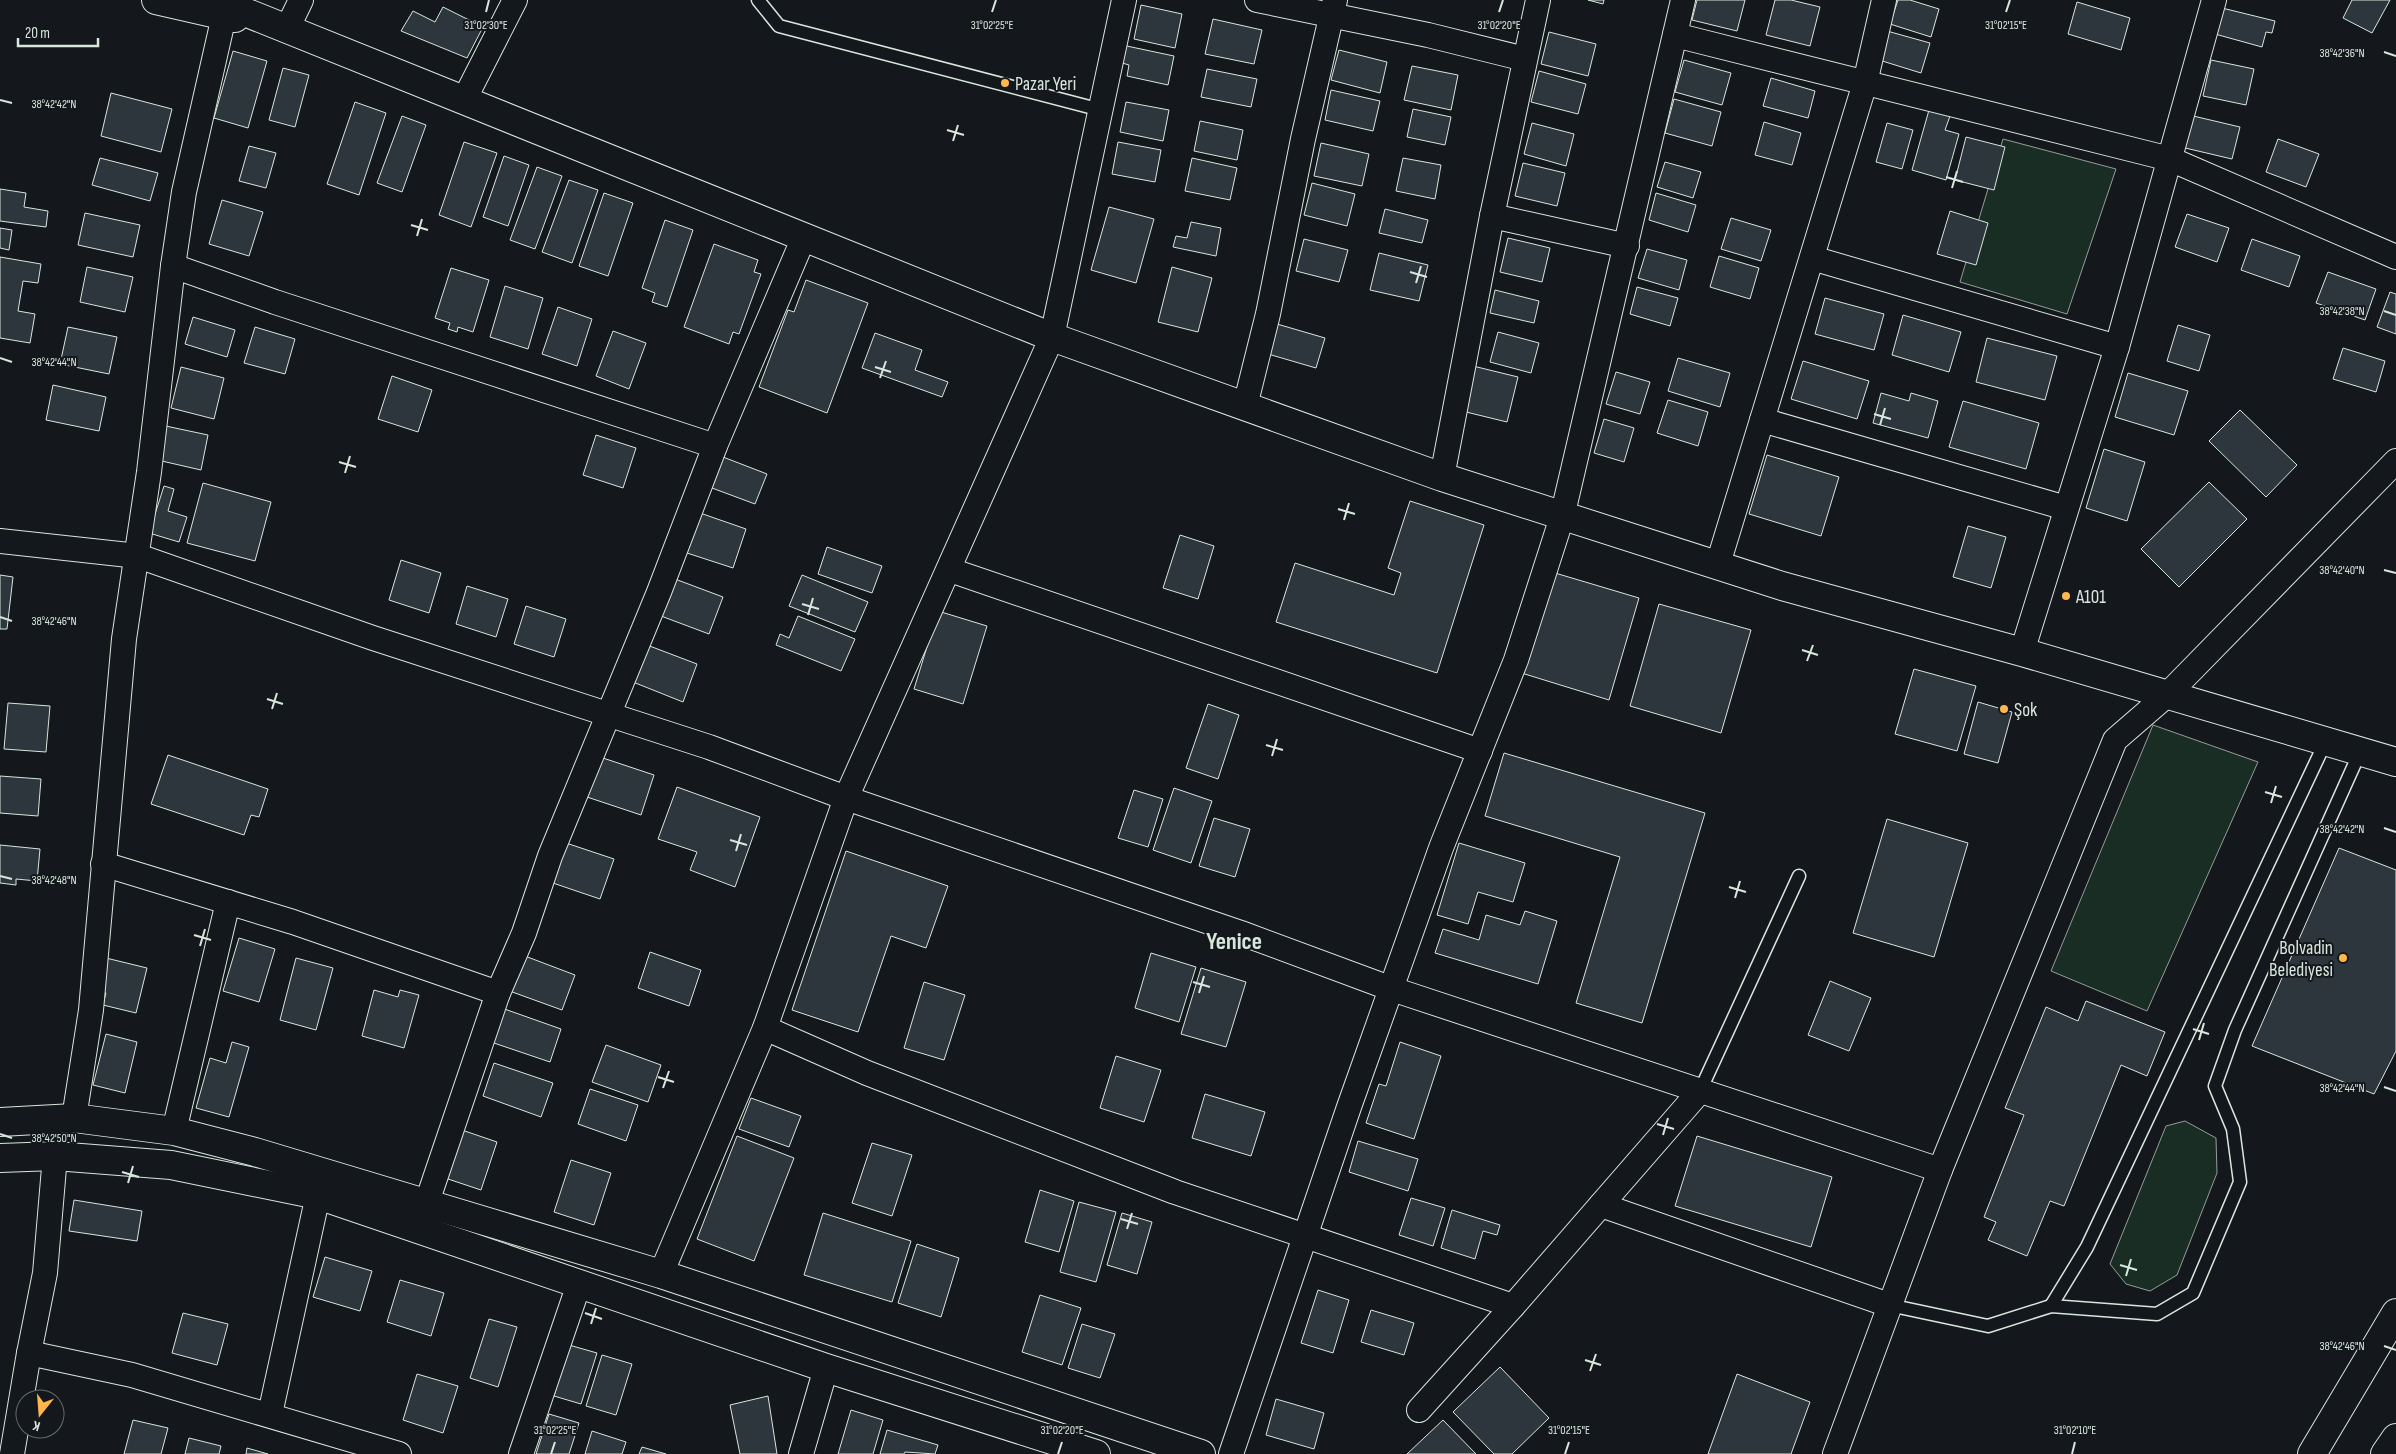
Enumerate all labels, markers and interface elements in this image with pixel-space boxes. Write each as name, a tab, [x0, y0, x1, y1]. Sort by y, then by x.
scale bar	[18, 15, 98, 47]
text: 31°02'30"E	[464, 18, 508, 33]
text: 31°02'25"E	[971, 18, 1013, 33]
text: 31°02'20"E	[1477, 18, 1521, 33]
text: 31°02'15"E	[1985, 18, 2027, 33]
text: 20 m	[25, 24, 50, 43]
text: 38°42'36"N	[2319, 46, 2365, 61]
place label: Pazar Yeri	[1015, 73, 1076, 96]
marker: Pazar Yeri	[999, 77, 1011, 89]
text: 38°42'42"N	[32, 97, 76, 112]
text: 38°42'38"N	[2319, 304, 2365, 319]
text: 38°42'44"N	[31, 355, 77, 370]
text: 38°42'40"N	[2319, 563, 2365, 578]
place label: A101	[2075, 586, 2106, 609]
marker: A101	[2060, 590, 2072, 602]
text: 38°42'46"N	[31, 614, 77, 629]
place label: Şok	[2014, 699, 2038, 722]
marker: Şok	[1998, 703, 2010, 715]
text: 38°42'42"N	[2320, 822, 2364, 837]
text: 38°42'48"N	[31, 873, 77, 888]
district label: Yenice	[1206, 927, 1262, 956]
place label: Bolvadin Belediyesi	[2269, 937, 2333, 982]
marker: Bolvadin Belediyesi	[2337, 952, 2349, 964]
text: 38°42'44"N	[2319, 1081, 2365, 1096]
text: 38°42'50"N	[31, 1131, 77, 1146]
text: 38°42'46"N	[2319, 1339, 2365, 1354]
north arrow	[15, 1389, 65, 1439]
text: K	[30, 1417, 42, 1435]
text: 31°02'25"E	[534, 1423, 576, 1438]
text: 31°02'20"E	[1040, 1423, 1084, 1438]
text: 31°02'15"E	[1548, 1423, 1590, 1438]
text: 31°02'10"E	[2054, 1423, 2096, 1438]

